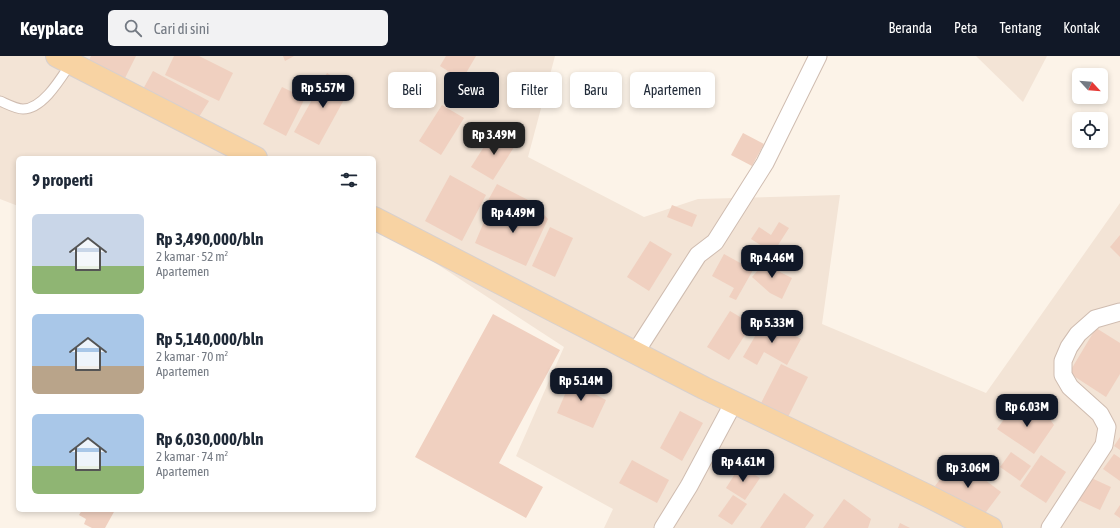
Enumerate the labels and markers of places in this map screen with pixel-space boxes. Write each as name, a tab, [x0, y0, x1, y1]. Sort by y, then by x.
pin: Rp 5.57M	[282, 75, 364, 109]
pin: Rp 3.49M	[453, 122, 535, 156]
pin: Rp 4.49M	[472, 200, 554, 234]
pin: Rp 4.46M	[731, 245, 813, 279]
pin: Rp 5.33M	[731, 310, 813, 344]
pin: Rp 5.14M	[540, 368, 622, 402]
pin: Rp 6.03M	[986, 394, 1068, 428]
pin: Rp 4.61M	[702, 449, 784, 483]
pin: Rp 3.06M	[927, 455, 1009, 489]

